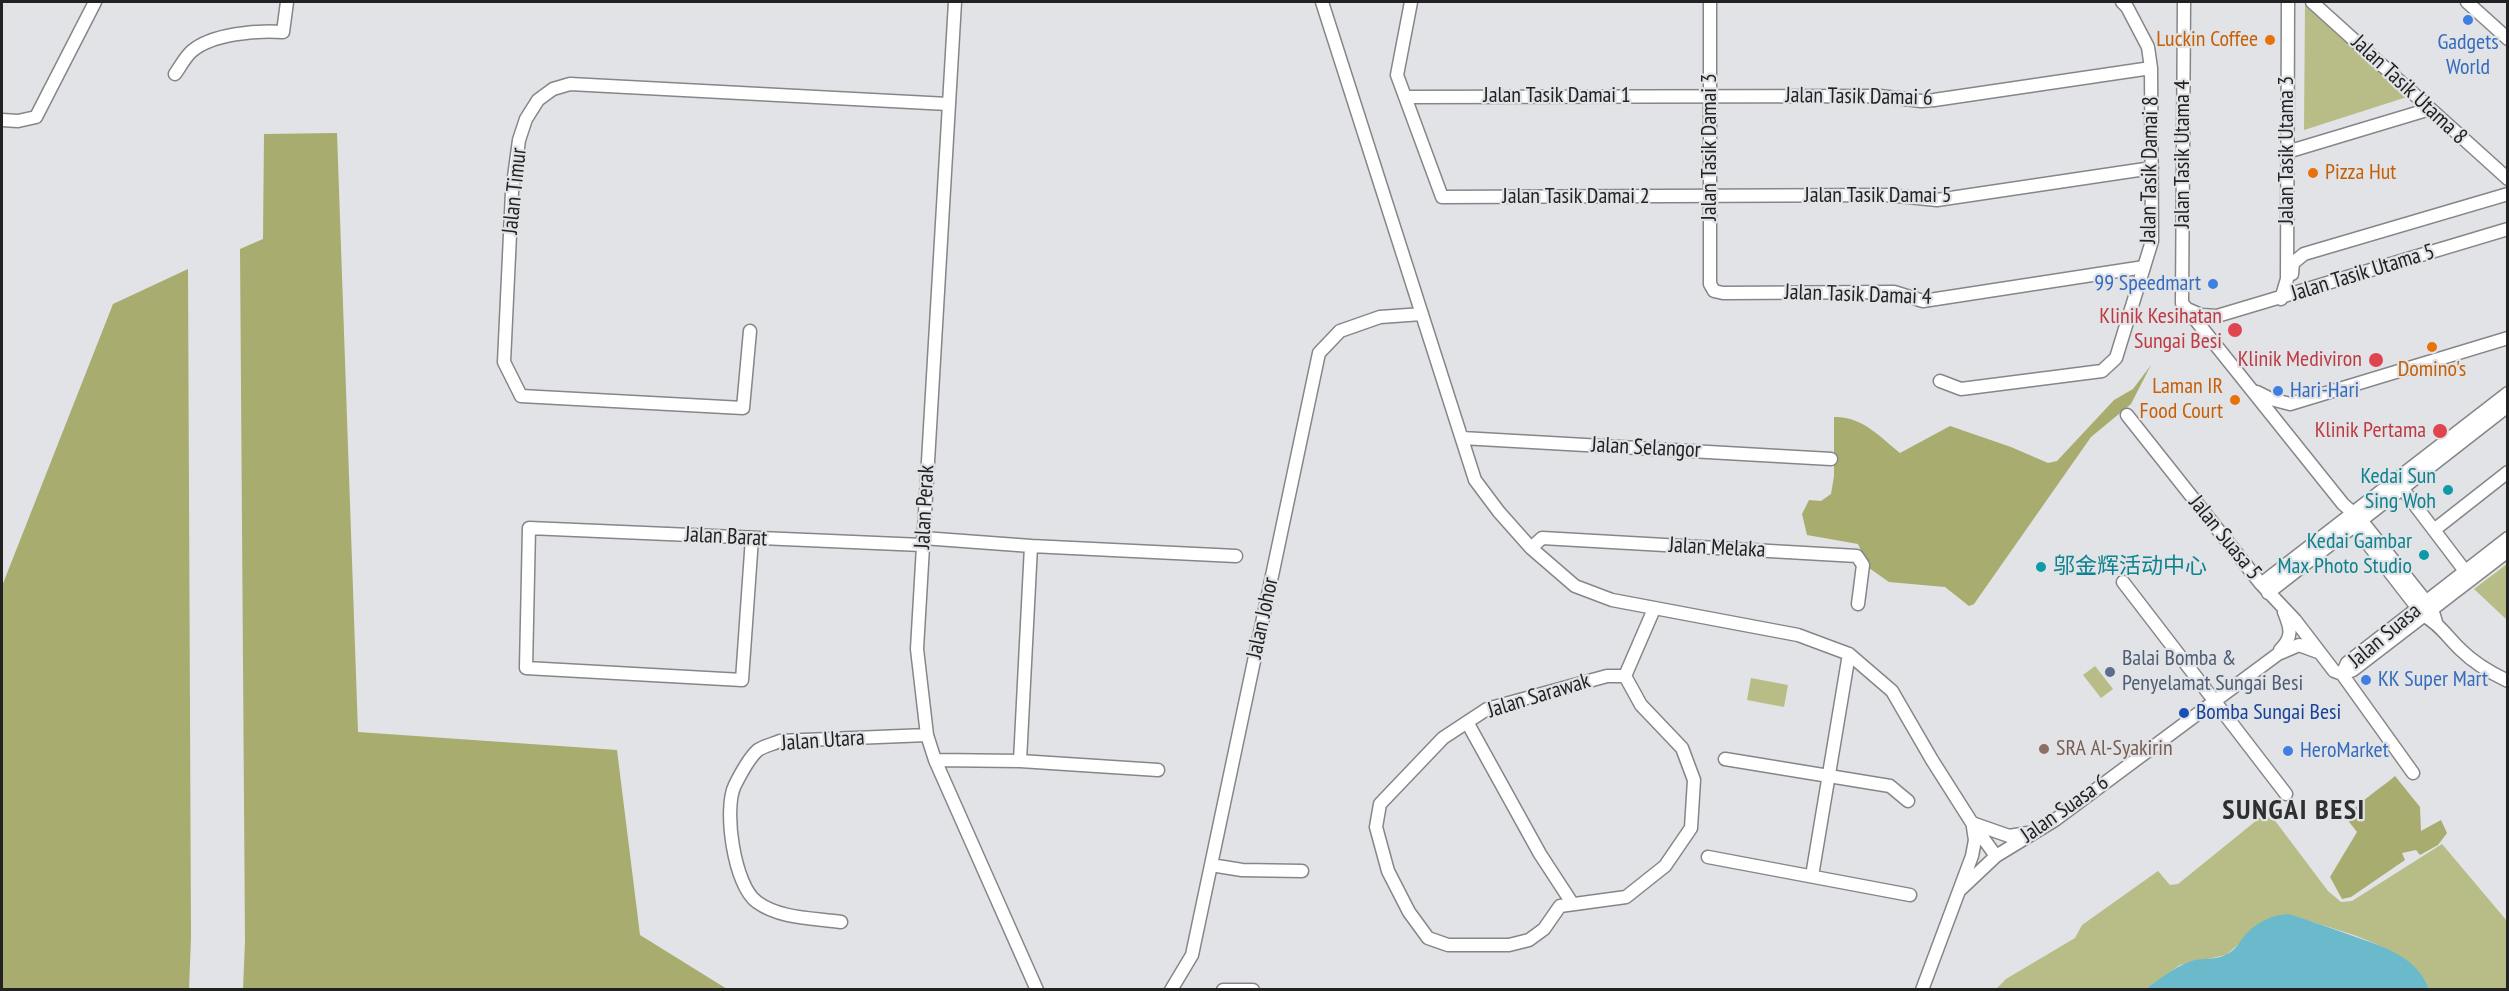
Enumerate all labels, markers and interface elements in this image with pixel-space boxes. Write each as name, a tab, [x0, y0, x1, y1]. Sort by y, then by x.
marker: Gadgets World	[2461, 13, 2475, 27]
place label: Luckin Coffee	[2156, 27, 2258, 53]
street label: Jalan Tasik Utama 8	[2346, 30, 2472, 150]
place label: Gadgets World	[2437, 30, 2499, 82]
marker: Luckin Coffee	[2263, 33, 2277, 47]
street label: Jalan Tasik Damai 3	[1697, 73, 1723, 221]
street label: Jalan Tasik Utama 3	[2274, 76, 2300, 224]
street label: Jalan Tasik Utama 4	[2170, 80, 2196, 228]
street label: Jalan Tasik Damai 1	[1483, 83, 1631, 109]
street label: Jalan Tasik Damai 6	[1785, 83, 1933, 111]
street label: Jalan Tasik Damai 8	[2136, 96, 2164, 244]
street label: Jalan Timur	[497, 146, 533, 236]
place label: Pizza Hut	[2325, 160, 2396, 186]
marker: Pizza Hut	[2306, 166, 2320, 180]
street label: Jalan Tasik Damai 5	[1804, 183, 1952, 209]
street label: Jalan Tasik Damai 2	[1502, 184, 1650, 210]
street label: Jalan Tasik Utama 5	[2288, 239, 2438, 307]
place label: 99 Speedmart	[2094, 271, 2201, 297]
marker: 99 Speedmart	[2206, 277, 2220, 291]
street label: Jalan Tasik Damai 4	[1784, 279, 1932, 311]
place label: Klinik Kesihatan Sungai Besi	[2099, 304, 2222, 356]
marker: Klinik Kesihatan Sungai Besi	[2226, 321, 2244, 339]
marker: Domino's	[2425, 340, 2439, 354]
place label: Klinik Mediviron	[2238, 347, 2362, 373]
marker: Klinik Mediviron	[2367, 351, 2385, 369]
place label: Domino's	[2398, 357, 2466, 383]
place label: Laman IR Food Court	[2140, 374, 2223, 426]
place label: Hari-Hari	[2290, 378, 2359, 404]
marker: Hari-Hari	[2271, 384, 2285, 398]
marker: Laman IR Food Court	[2228, 393, 2242, 407]
place label: Klinik Pertama	[2315, 418, 2426, 444]
marker: Klinik Pertama	[2431, 422, 2449, 440]
street label: Jalan Selangor	[1591, 432, 1701, 464]
street label: Jalan Perak	[910, 464, 940, 550]
place label: Kedai Sun Sing Woh	[2361, 464, 2436, 516]
marker: Kedai Sun Sing Woh	[2441, 483, 2455, 497]
street label: Jalan Suasa 5	[2183, 490, 2267, 586]
street label: Jalan Barat	[684, 522, 768, 552]
place label: Kedai Gambar Max Photo Studio	[2277, 529, 2412, 580]
street label: Jalan Melaka	[1668, 532, 1766, 564]
marker: Kedai Gambar Max Photo Studio	[2417, 548, 2431, 562]
place label: 邬金辉活动中心	[2053, 554, 2207, 580]
marker: 邬金辉活动中心	[2034, 560, 2048, 574]
street label: Jalan Johor	[1242, 575, 1284, 661]
street label: Jalan Suasa	[2343, 598, 2427, 674]
place label: Balai Bomba & Penyelamat Sungai Besi	[2122, 646, 2303, 698]
marker: Balai Bomba & Penyelamat Sungai Besi	[2103, 665, 2117, 679]
place label: KK Super Mart	[2378, 667, 2488, 693]
street label: Jalan Sarawak	[1485, 668, 1593, 724]
marker: KK Super Mart	[2359, 673, 2373, 687]
place label: Bomba Sungai Besi	[2196, 700, 2341, 726]
marker: Bomba Sungai Besi	[2177, 706, 2191, 720]
street label: Jalan Utara	[780, 725, 866, 757]
place label: SRA Al-Syakirin	[2056, 736, 2173, 762]
place label: HeroMarket	[2300, 738, 2389, 764]
marker: SRA Al-Syakirin	[2037, 742, 2051, 756]
marker: HeroMarket	[2281, 744, 2295, 758]
street label: Jalan Suasa 6	[2016, 769, 2114, 849]
district label: SUNGAI BESI	[2222, 794, 2366, 828]

